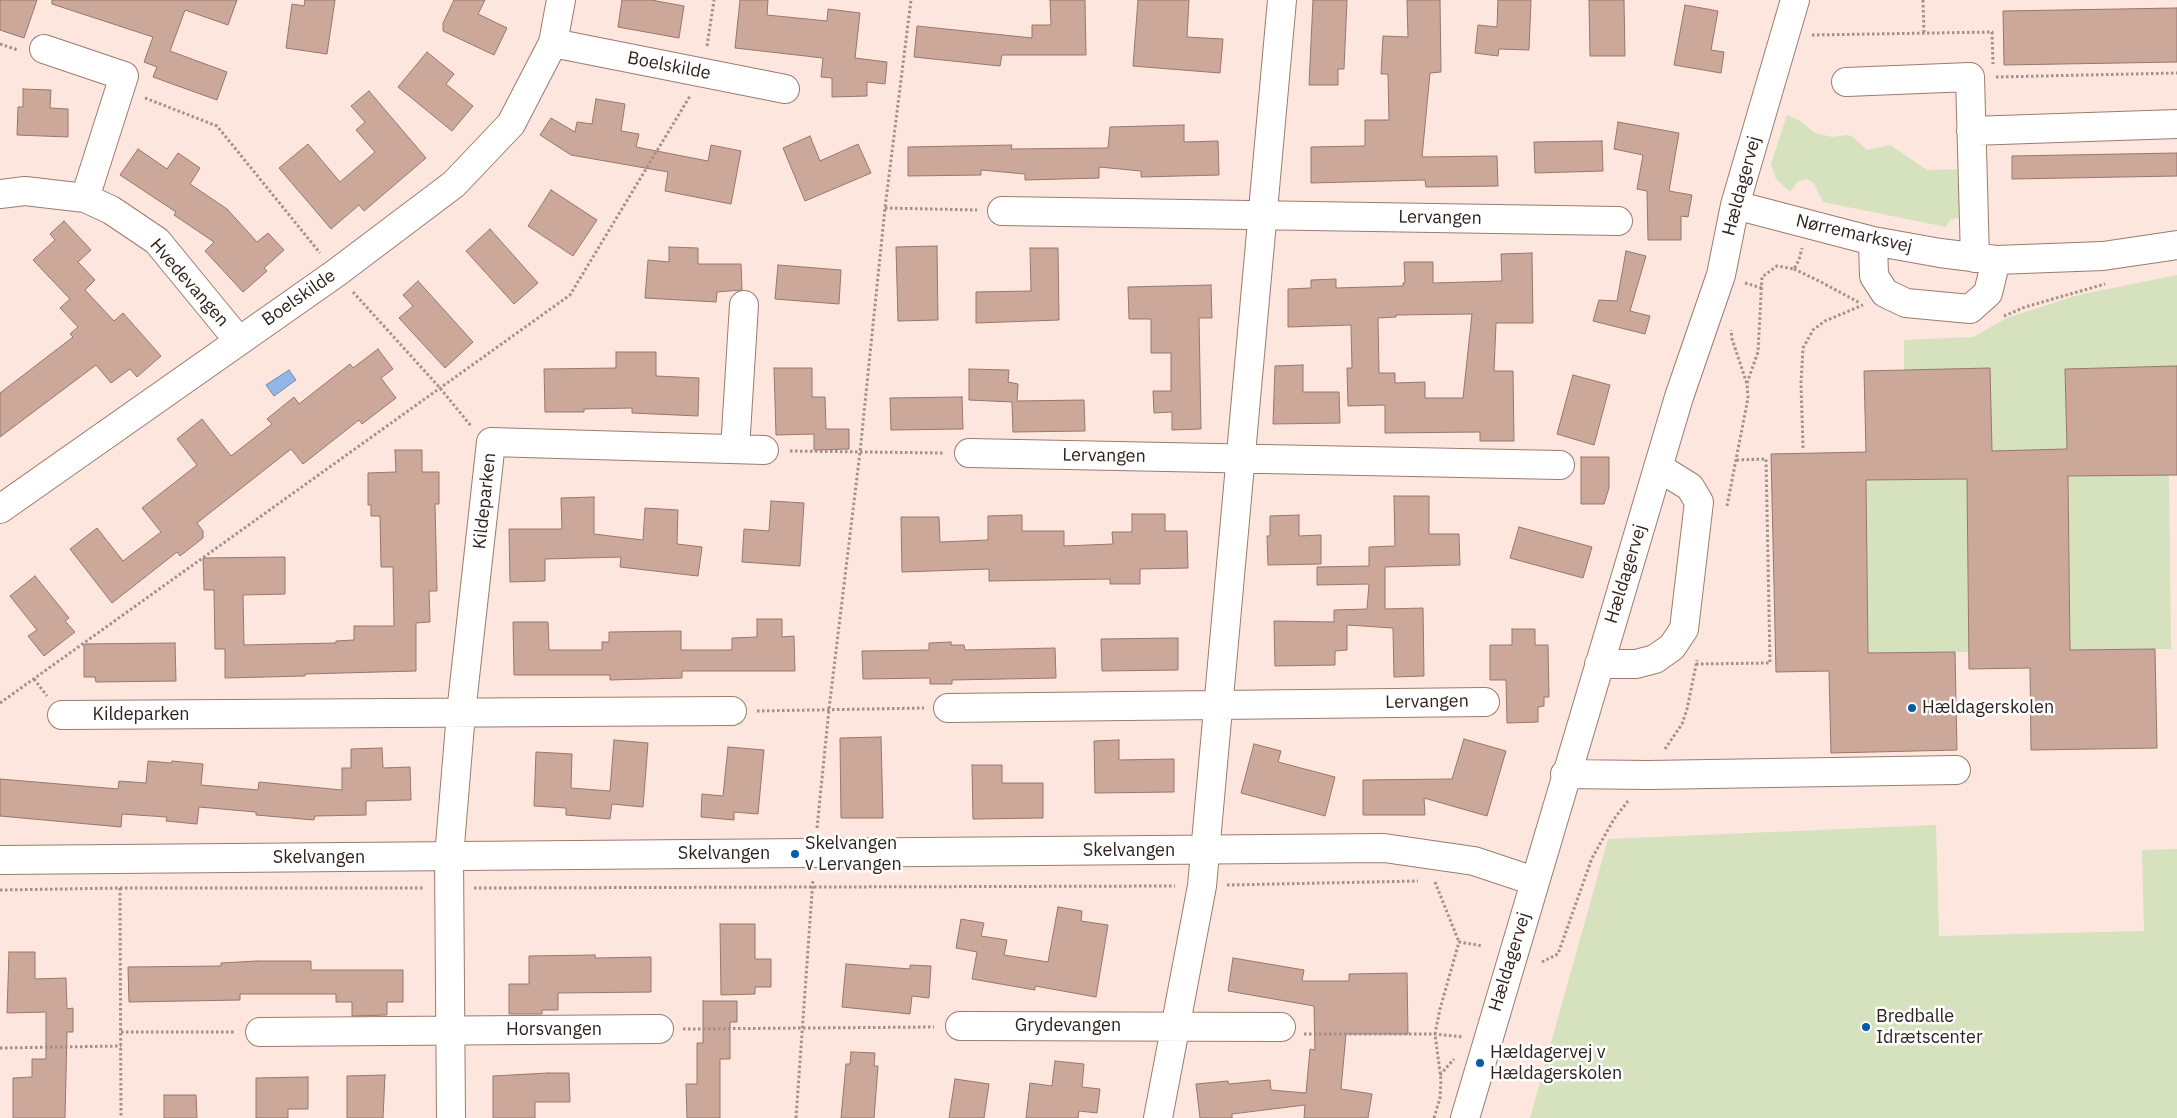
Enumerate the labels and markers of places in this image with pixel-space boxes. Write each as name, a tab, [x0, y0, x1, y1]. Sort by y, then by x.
place label: Hældagerskolen	[1922, 697, 2054, 719]
marker: Hældagerskolen	[1906, 702, 1918, 714]
place label: Skelvangen v Lervangen	[805, 833, 902, 876]
marker: Skelvangen v Lervangen	[789, 848, 801, 860]
place label: Bredballe Idrætscenter	[1876, 1006, 1983, 1048]
marker: Bredballe Idrætscenter	[1860, 1021, 1872, 1033]
place label: Hældagervej v Hældagerskolen	[1490, 1042, 1622, 1084]
marker: Hældagervej v Hældagerskolen	[1474, 1057, 1486, 1069]

